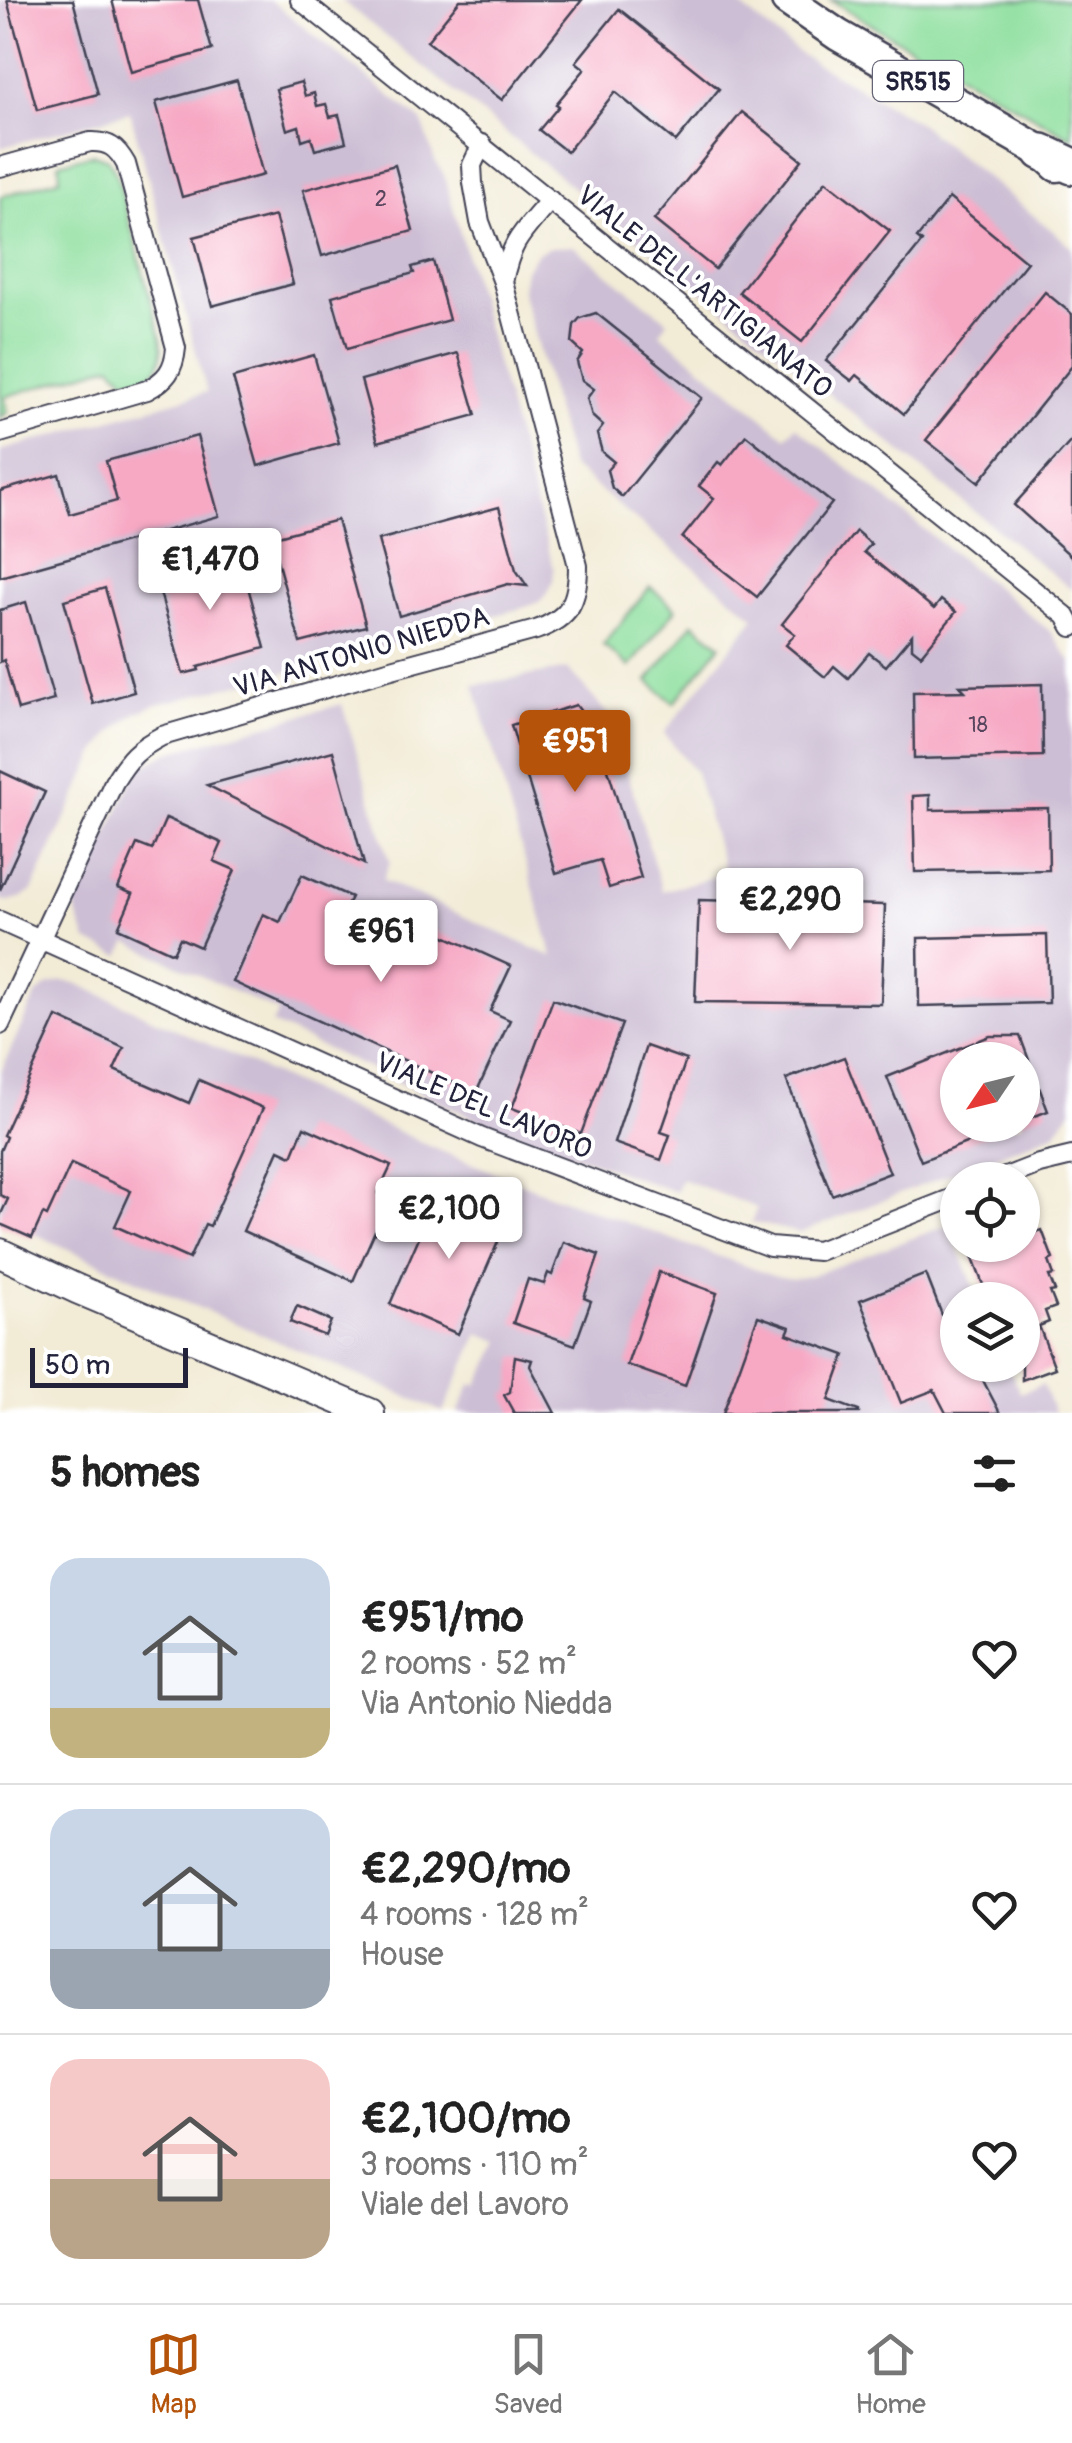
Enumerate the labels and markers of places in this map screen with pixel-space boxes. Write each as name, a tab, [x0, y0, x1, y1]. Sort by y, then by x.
pin: €1,470	[129, 528, 291, 613]
pin: €951	[516, 710, 634, 795]
pin: €2,290	[709, 868, 871, 953]
pin: €961	[322, 900, 440, 985]
pin: €2,100	[368, 1177, 530, 1262]

